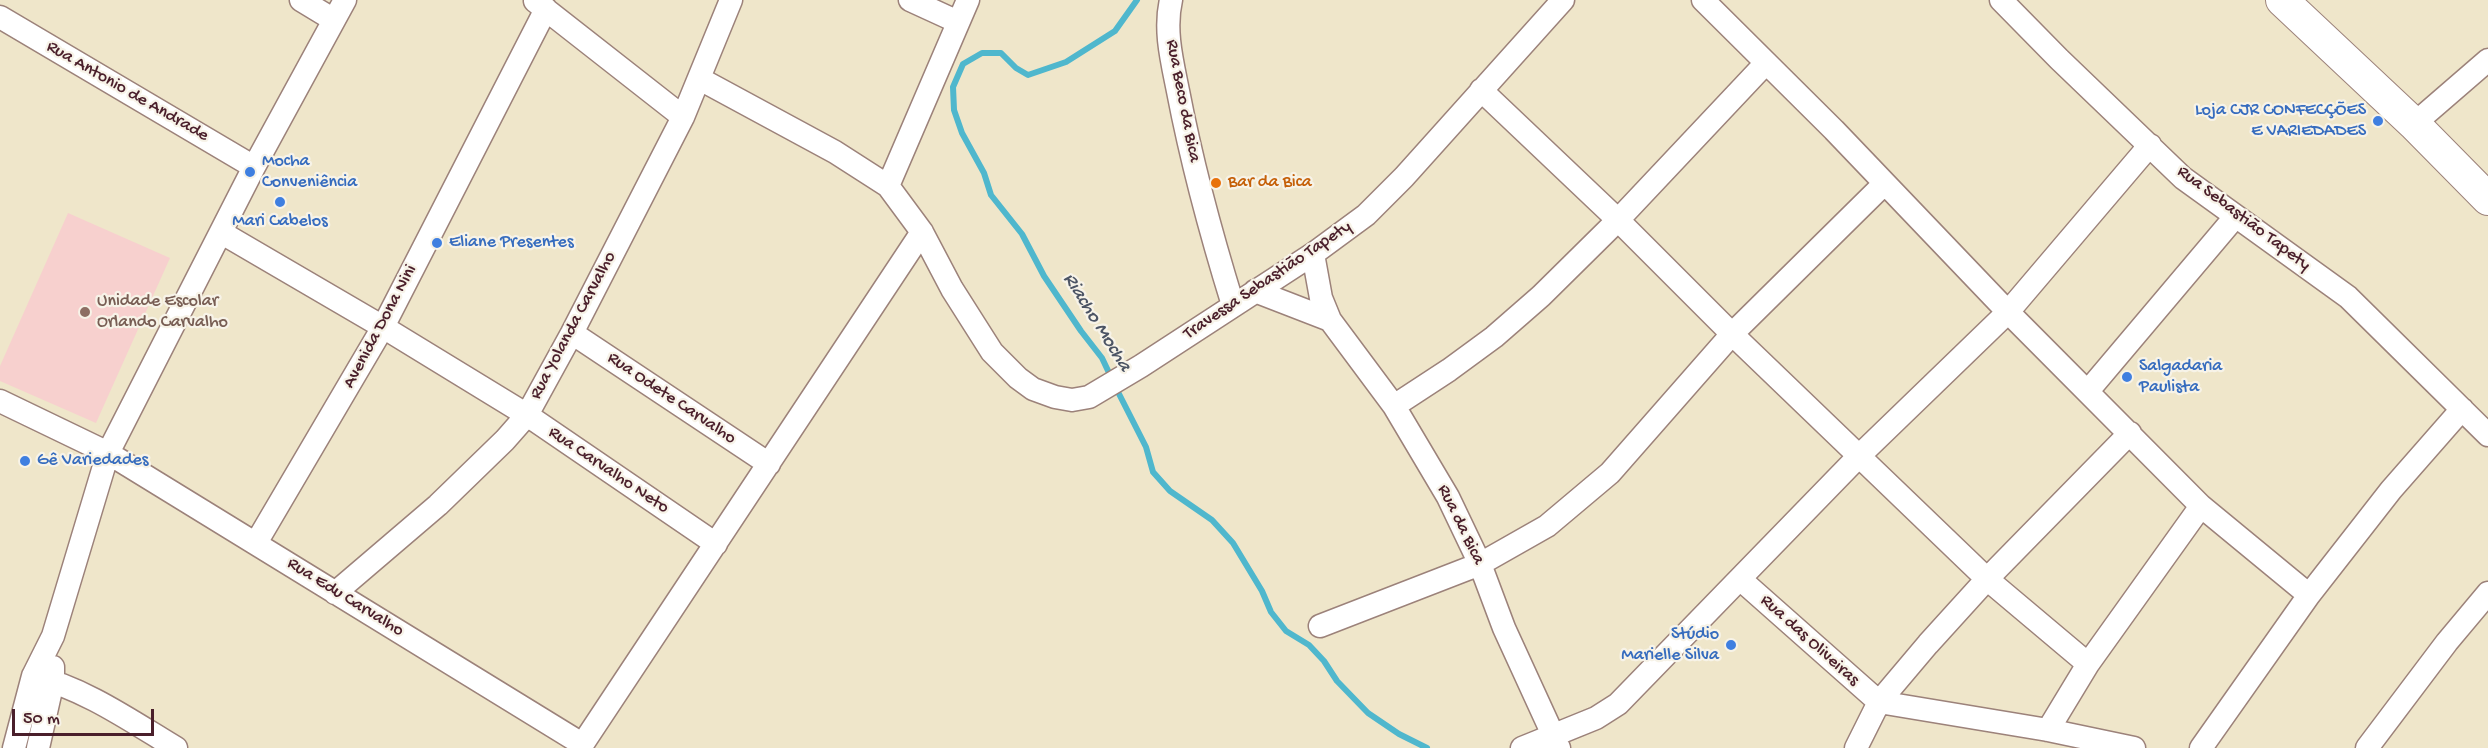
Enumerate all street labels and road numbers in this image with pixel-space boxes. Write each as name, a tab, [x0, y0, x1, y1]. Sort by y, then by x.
street label: Rua Antonio de Andrade	[42, 37, 212, 147]
street label: Rua Beco da Bica	[1160, 38, 1204, 164]
street label: Rua Sebastião Tapety	[2172, 162, 2314, 276]
street label: Travessa Sebastião Tapety	[1180, 217, 1356, 345]
street label: Rua Yolanda Carvalho	[526, 248, 622, 404]
street label: Avenida Dona Nini	[339, 261, 423, 393]
street label: Rua Odete Carvalho	[602, 348, 740, 450]
street label: Rua Carvalho Neto	[543, 423, 673, 519]
street label: Rua da Bica	[1431, 482, 1489, 568]
street label: Rua Edu Carvalho	[283, 553, 407, 643]
street label: Rua das Oliveiras	[1755, 591, 1863, 691]

